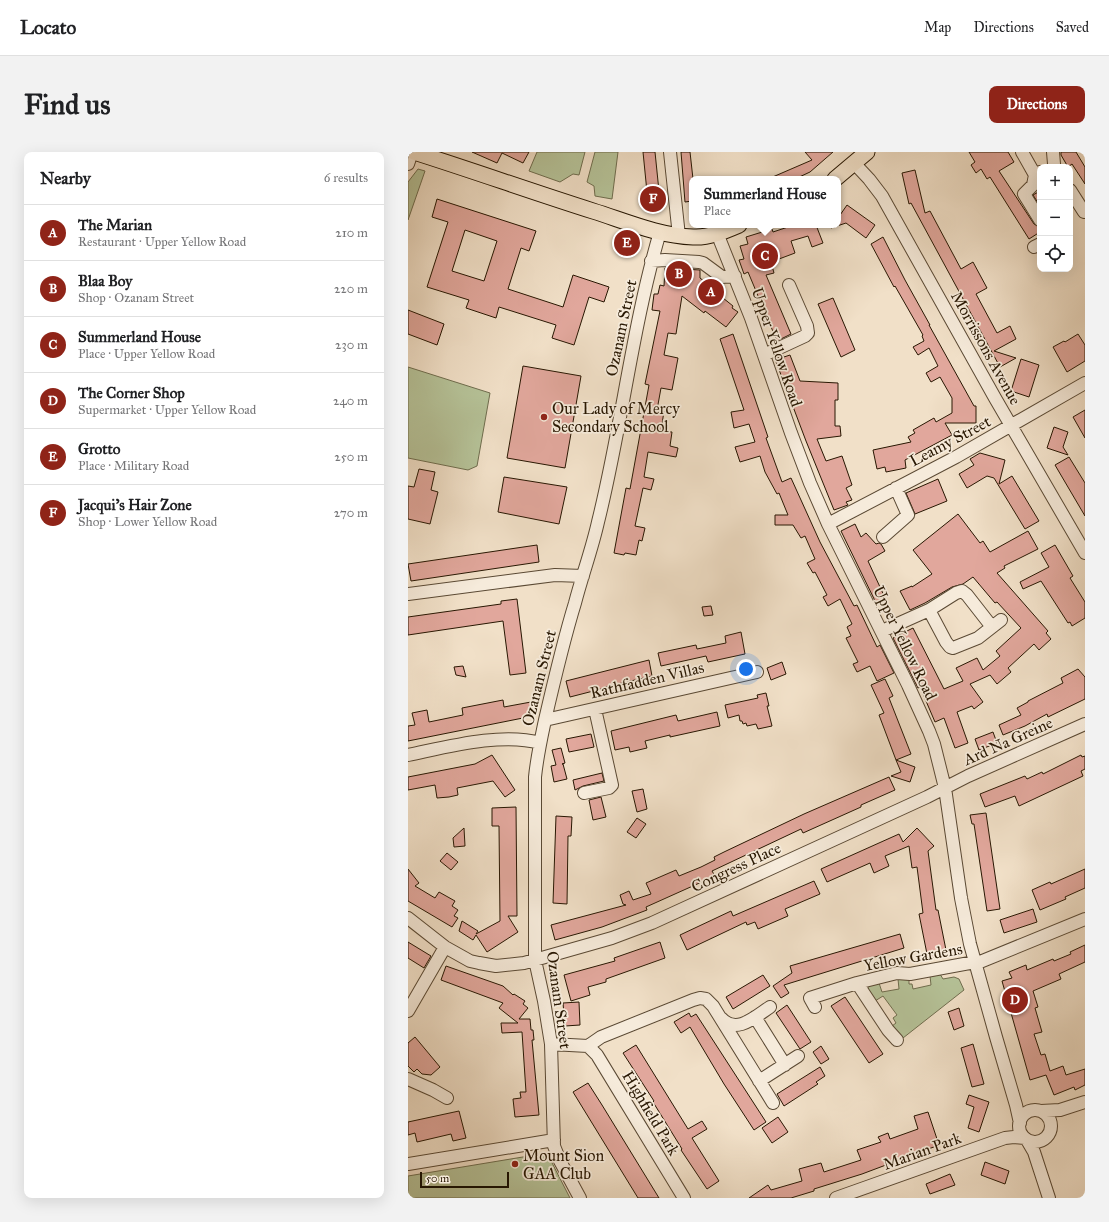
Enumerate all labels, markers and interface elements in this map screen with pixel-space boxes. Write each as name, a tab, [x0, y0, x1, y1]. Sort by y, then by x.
text: Locato	[20, 16, 76, 39]
text: Map	[924, 19, 951, 36]
text: Directions	[973, 19, 1034, 36]
text: Saved	[1056, 19, 1089, 36]
button: Directions	[989, 86, 1085, 123]
text: Find us	[24, 87, 110, 122]
map controls	[1037, 164, 1073, 272]
button: +	[1037, 164, 1073, 200]
text: Nearby	[40, 168, 91, 189]
text: 6 results	[324, 170, 368, 186]
popup	[689, 176, 841, 228]
pin: F	[640, 184, 666, 214]
text: Summerland House	[703, 185, 827, 203]
button: −	[1037, 200, 1073, 236]
text: Place	[703, 203, 731, 219]
text: The Marian	[78, 216, 152, 234]
text: A	[49, 225, 57, 241]
text: 210 m	[335, 225, 368, 241]
pin: E	[614, 228, 640, 258]
text: Restaurant · Upper Yellow Road	[78, 234, 246, 250]
button: locate	[1037, 236, 1073, 272]
pin: C	[752, 241, 778, 271]
pin: B	[666, 259, 692, 289]
text: Blaa Boy	[78, 272, 132, 290]
pin: A	[698, 277, 724, 307]
street label: Ozanam Street	[601, 278, 641, 378]
text: B	[49, 281, 57, 297]
text: 220 m	[334, 281, 368, 297]
street label: Upper Yellow Road	[748, 285, 806, 409]
street label: Morrissons Avenue	[947, 288, 1025, 408]
text: Shop · Ozanam Street	[78, 290, 194, 306]
text: Summerland House	[78, 328, 201, 346]
text: C	[49, 337, 57, 353]
text: 230 m	[335, 337, 368, 353]
text: Place · Upper Yellow Road	[78, 346, 215, 362]
text: The Corner Shop	[78, 384, 185, 402]
text: D	[48, 393, 58, 409]
text: 240 m	[333, 393, 368, 409]
place label: Our Lady of Mercy Secondary School	[552, 399, 680, 436]
text: Supermarket · Upper Yellow Road	[78, 402, 256, 418]
marker: Our Lady of Mercy Secondary School	[539, 412, 549, 422]
street label: Leamy Street	[906, 412, 994, 470]
text: Grotto	[78, 440, 120, 458]
text: E	[48, 449, 58, 465]
text: 250 m	[334, 449, 368, 465]
text: Place · Military Road	[78, 458, 189, 474]
text: Jacqui's Hair Zone	[78, 496, 192, 514]
text: F	[49, 505, 57, 521]
text: 270 m	[334, 505, 368, 521]
text: Shop · Lower Yellow Road	[78, 514, 217, 530]
street label: Upper Yellow Road	[869, 583, 941, 703]
street label: Ozanam Street	[518, 628, 560, 728]
street label: Rathfadden Villas	[588, 658, 706, 702]
your location	[736, 659, 756, 679]
street label: Ard Na Greine	[960, 713, 1056, 770]
street label: Congress Place	[688, 838, 784, 897]
street label: Yellow Gardens	[862, 939, 964, 975]
street label: Ozanam Street	[543, 950, 575, 1050]
pin: D	[1002, 985, 1028, 1015]
street label: Highfield Park	[617, 1067, 684, 1160]
street label: Marian Park	[880, 1128, 964, 1174]
place label: Mount Sion GAA Club	[523, 1146, 604, 1183]
marker: Mount Sion GAA Club	[510, 1159, 520, 1169]
scale bar	[420, 1170, 509, 1189]
text: 50 m	[426, 1172, 449, 1185]

